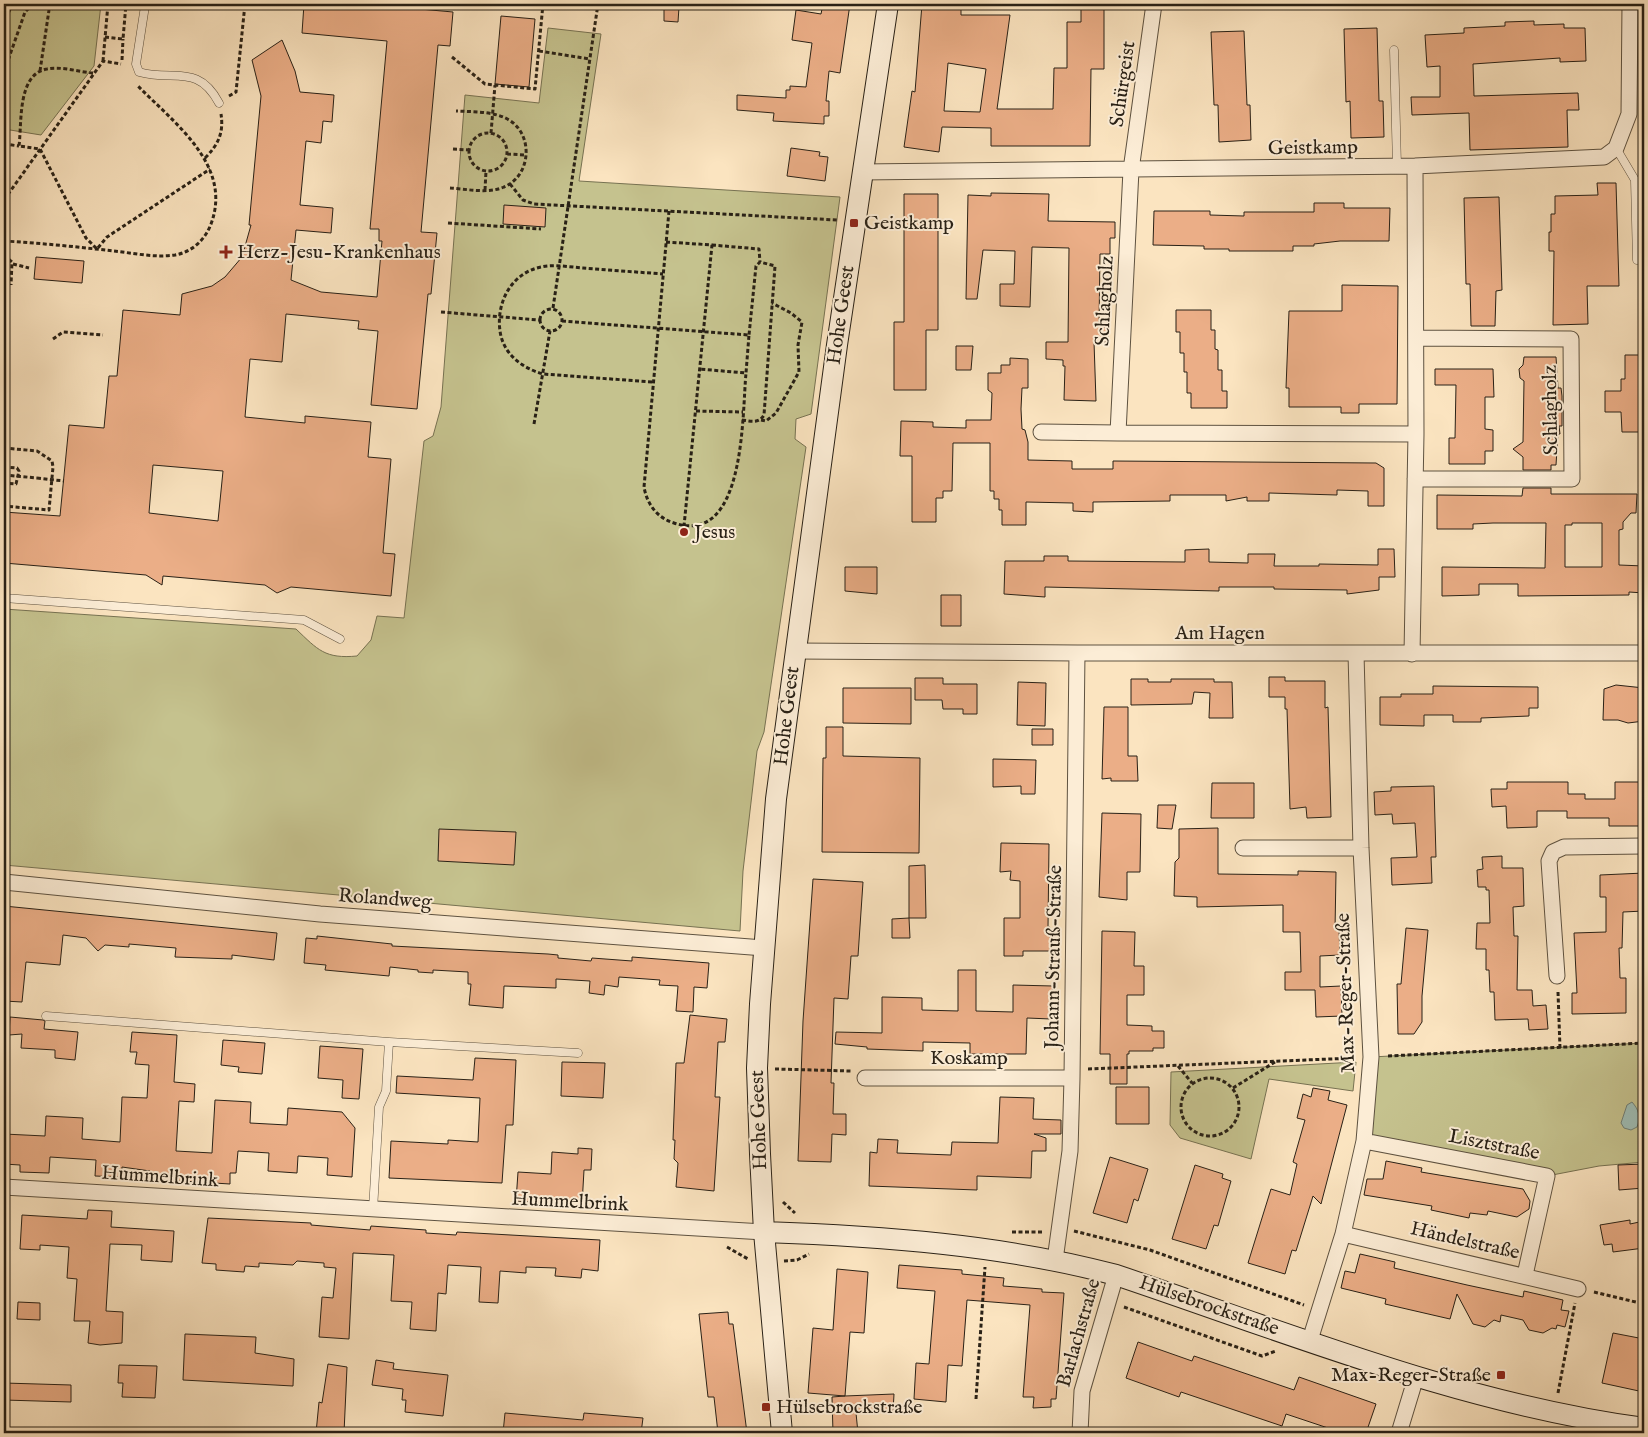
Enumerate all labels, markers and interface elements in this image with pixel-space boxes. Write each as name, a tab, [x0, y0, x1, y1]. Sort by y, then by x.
street label: Schürgeist	[1105, 39, 1141, 128]
street label: Geistkamp	[1268, 135, 1358, 161]
place label: Geistkamp	[864, 211, 954, 236]
marker: Geistkamp	[848, 217, 860, 229]
place label: Herz-Jesu-Krankenhaus	[237, 240, 441, 265]
marker: Herz-Jesu-Krankenhaus	[219, 245, 233, 259]
street label: Schlagholz	[1090, 255, 1120, 347]
street label: Hohe Geest	[822, 264, 860, 366]
street label: Schlagholz	[1538, 365, 1564, 455]
place label: Jesus	[692, 520, 735, 545]
marker: Jesus	[678, 526, 690, 538]
street label: Am Hagen	[1174, 621, 1265, 646]
street label: Hohe Geest	[769, 665, 806, 767]
street label: Johann-Strauß-Straße	[1040, 865, 1068, 1051]
street label: Rolandweg	[337, 883, 434, 915]
street label: Max-Reger-Straße	[1331, 913, 1361, 1073]
street label: Koskamp	[930, 1046, 1008, 1071]
street label: Hohe Geest	[745, 1070, 773, 1170]
street label: Lisztstraße	[1446, 1124, 1542, 1166]
street label: Hummelbrink	[101, 1160, 220, 1194]
street label: Hummelbrink	[511, 1186, 630, 1218]
street label: Händelstraße	[1408, 1216, 1522, 1266]
street label: Hülsebrockstraße	[1136, 1270, 1282, 1342]
street label: Barlachstraße	[1052, 1276, 1106, 1390]
place label: Max-Reger-Straße	[1331, 1363, 1491, 1388]
marker: Max-Reger-Straße	[1495, 1369, 1507, 1381]
place label: Hülsebrockstraße	[776, 1395, 922, 1420]
marker: Hülsebrockstraße	[760, 1401, 772, 1413]

